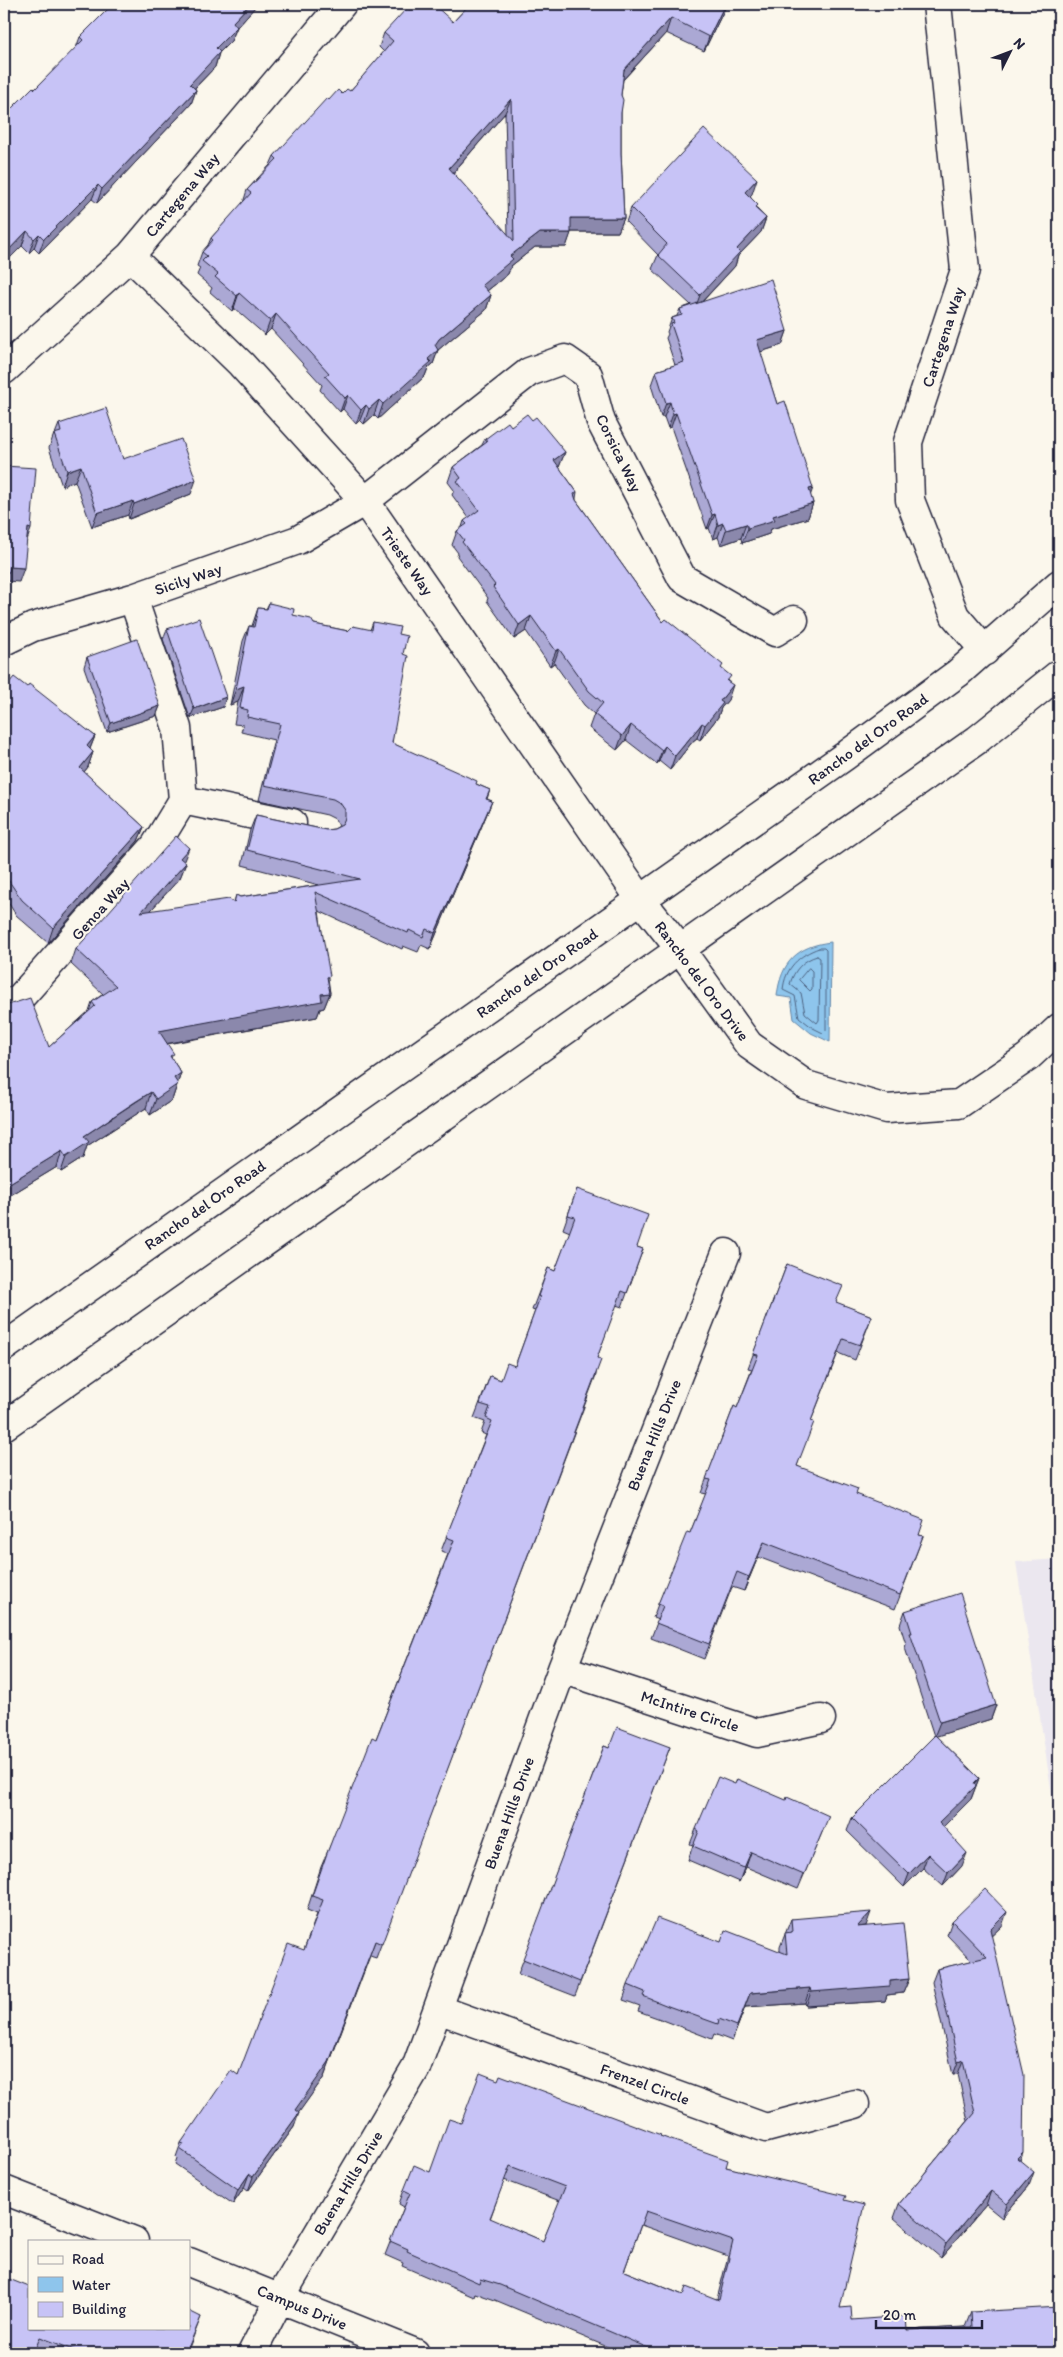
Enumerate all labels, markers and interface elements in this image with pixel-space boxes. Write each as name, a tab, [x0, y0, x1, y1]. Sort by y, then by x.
north arrow	[986, 28, 1036, 78]
text: N	[1010, 34, 1029, 53]
street label: Cartegena Way	[141, 148, 223, 241]
street label: Cartegena Way	[918, 284, 968, 390]
street label: Corsica Way	[592, 411, 646, 495]
street label: Trieste Way	[377, 523, 438, 599]
street label: Sicily Way	[152, 558, 225, 599]
street label: Rancho del Oro Road	[804, 689, 932, 789]
street label: Genoa Way	[67, 874, 133, 944]
street label: Rancho del Oro Drive	[651, 917, 753, 1045]
street label: Rancho del Oro Road	[473, 924, 602, 1022]
street label: Rancho del Oro Road	[141, 1156, 270, 1254]
street label: Buena Hills Drive	[623, 1377, 685, 1493]
street label: McIntire Circle	[638, 1686, 742, 1736]
street label: Buena Hills Drive	[480, 1754, 538, 1872]
street label: Frenzel Circle	[598, 2059, 692, 2109]
street label: Buena Hills Drive	[309, 2127, 387, 2239]
legend	[28, 2240, 190, 2330]
text: Road	[72, 2250, 105, 2268]
text: Water	[72, 2276, 111, 2294]
street label: Campus Drive	[254, 2280, 350, 2334]
scale bar	[876, 2297, 982, 2329]
text: Building	[72, 2300, 126, 2318]
text: 20 m	[883, 2306, 917, 2324]

